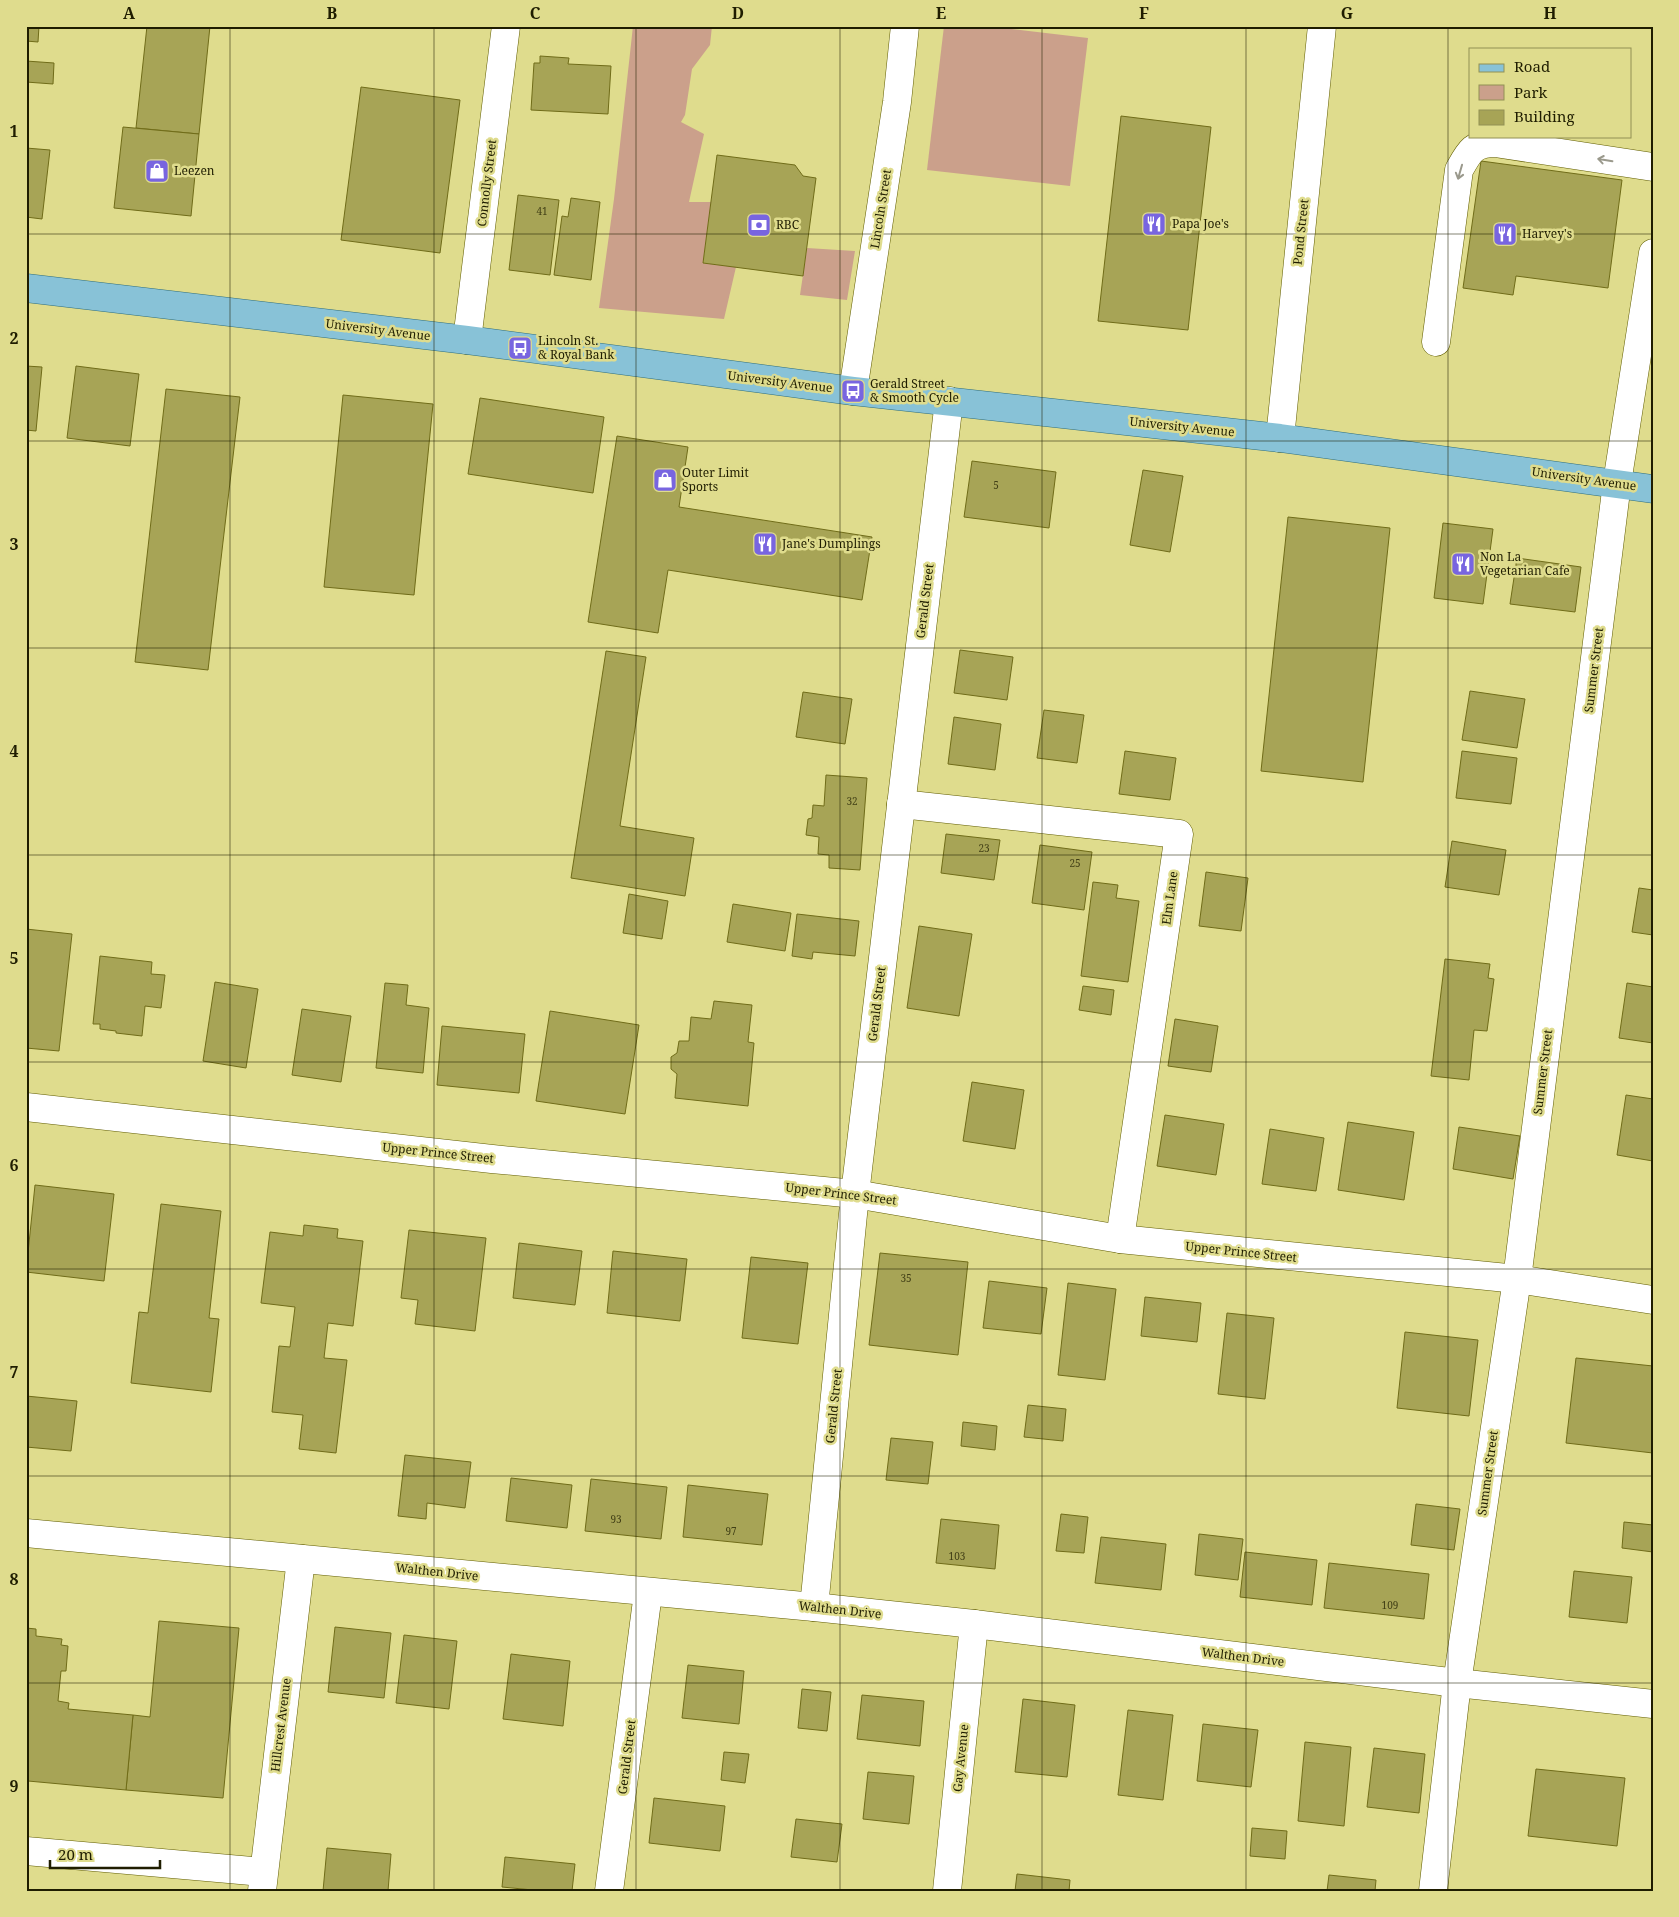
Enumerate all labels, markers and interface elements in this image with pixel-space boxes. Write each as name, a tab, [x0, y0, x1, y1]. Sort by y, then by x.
text: A	[123, 2, 136, 24]
text: B	[327, 2, 338, 24]
text: C	[530, 2, 541, 24]
text: D	[732, 2, 744, 24]
text: E	[936, 2, 946, 24]
text: F	[1139, 2, 1149, 24]
text: G	[1341, 2, 1353, 24]
text: H	[1543, 2, 1557, 24]
legend	[1469, 48, 1632, 138]
text: Road	[1514, 56, 1550, 76]
text: Park	[1514, 82, 1548, 102]
text: Building	[1514, 106, 1575, 126]
text: 1	[9, 120, 19, 142]
street label: Connolly Street	[473, 138, 500, 227]
one-way arrow	[1597, 154, 1613, 164]
shop icon: Leezen	[144, 158, 170, 184]
place label: Leezen	[174, 162, 215, 179]
one-way arrow	[1455, 164, 1464, 180]
street label: Lincoln Street	[866, 168, 895, 250]
street label: Pond Street	[1289, 198, 1312, 266]
house number: 41	[536, 204, 548, 218]
restaurant icon: Papa Joe's	[1141, 211, 1167, 237]
bank icon: RBC	[746, 212, 772, 238]
place label: Papa Joe's	[1172, 215, 1229, 232]
place label: RBC	[776, 216, 799, 233]
restaurant icon: Harvey's	[1492, 221, 1518, 247]
place label: Harvey's	[1522, 225, 1572, 242]
street label: University Avenue	[325, 315, 431, 344]
text: 2	[9, 327, 19, 349]
place label: Lincoln St. & Royal Bank	[538, 332, 615, 363]
bus stop icon: Lincoln St. & Royal Bank	[507, 335, 533, 361]
street label: University Avenue	[727, 367, 833, 396]
place label: Gerald Street & Smooth Cycle	[870, 375, 959, 406]
bus stop icon: Gerald Street & Smooth Cycle	[840, 378, 866, 404]
street label: University Avenue	[1129, 413, 1235, 440]
street label: University Avenue	[1531, 463, 1637, 494]
place label: Outer Limit Sports	[682, 464, 749, 495]
shop icon: Outer Limit Sports	[652, 467, 678, 493]
house number: 5	[993, 478, 999, 492]
restaurant icon: Jane's Dumplings	[752, 531, 778, 557]
text: 3	[9, 533, 19, 555]
place label: Jane's Dumplings	[781, 535, 881, 552]
place label: Non La Vegetarian Cafe	[1480, 548, 1570, 579]
restaurant icon: Non La Vegetarian Cafe	[1450, 551, 1476, 577]
street label: Gerald Street	[912, 563, 938, 639]
street label: Summer Street	[1580, 626, 1607, 713]
text: 4	[9, 740, 19, 762]
house number: 32	[846, 794, 858, 808]
house number: 23	[978, 841, 990, 855]
house number: 25	[1069, 856, 1081, 870]
street label: Elm Lane	[1157, 870, 1182, 926]
text: 5	[9, 947, 19, 969]
street label: Gerald Street	[864, 966, 890, 1042]
street label: Summer Street	[1529, 1028, 1556, 1115]
street label: Upper Prince Street	[382, 1138, 495, 1167]
text: 6	[9, 1154, 19, 1176]
street label: Upper Prince Street	[784, 1178, 898, 1209]
street label: Upper Prince Street	[1185, 1237, 1298, 1266]
house number: 35	[900, 1271, 912, 1285]
text: 7	[9, 1361, 19, 1383]
street label: Gerald Street	[821, 1368, 846, 1444]
street label: Summer Street	[1473, 1429, 1502, 1516]
house number: 93	[610, 1512, 622, 1526]
house number: 97	[725, 1524, 737, 1538]
house number: 103	[949, 1549, 966, 1563]
street label: Walthen Drive	[395, 1559, 479, 1584]
text: 8	[9, 1568, 19, 1590]
street label: Walthen Drive	[798, 1597, 882, 1622]
house number: 109	[1382, 1598, 1398, 1612]
street label: Walthen Drive	[1201, 1643, 1285, 1670]
street label: Hillcrest Avenue	[266, 1677, 295, 1773]
street label: Gerald Street	[614, 1719, 640, 1795]
street label: Gay Avenue	[949, 1723, 973, 1793]
text: 9	[9, 1775, 19, 1797]
scale bar	[50, 1837, 160, 1869]
text: 20 m	[58, 1844, 93, 1864]

